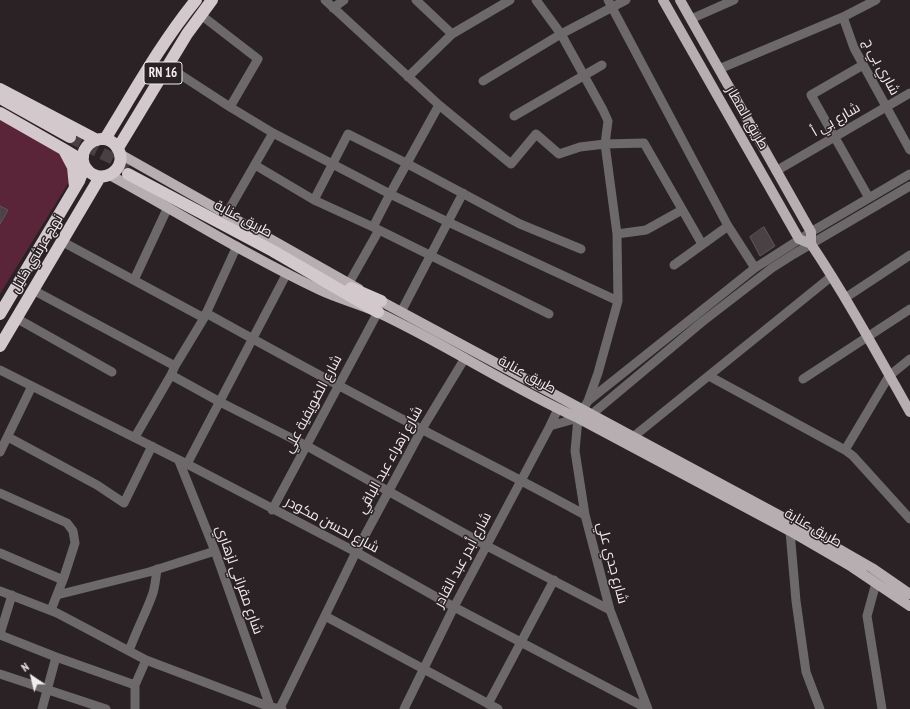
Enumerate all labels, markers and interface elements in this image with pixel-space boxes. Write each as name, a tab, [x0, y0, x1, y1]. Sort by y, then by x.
street label: شاري بي ج	[859, 36, 903, 98]
road number: RN 16	[144, 62, 182, 84]
street label: طريق المطار	[722, 83, 772, 153]
street label: شارع بي أ	[809, 99, 863, 141]
street label: طريق عنابة	[211, 197, 275, 241]
street label: نهج عرشي خليل	[7, 212, 67, 296]
street label: شارع الضويفية علي	[280, 352, 346, 456]
street label: طريق عنابة	[495, 352, 559, 398]
street label: شارع زهراء عبد الباقي	[353, 403, 427, 517]
street label: شارع لحسن مكودر	[282, 493, 382, 557]
street label: طريق عنابة	[781, 505, 845, 551]
street label: شارع أبدر عبد القادر	[431, 509, 495, 611]
street label: شارع جدي علي	[593, 520, 631, 606]
street label: شارع مقراني لزهاري	[212, 523, 266, 637]
north arrow	[12, 657, 52, 697]
text: N	[19, 660, 32, 675]

